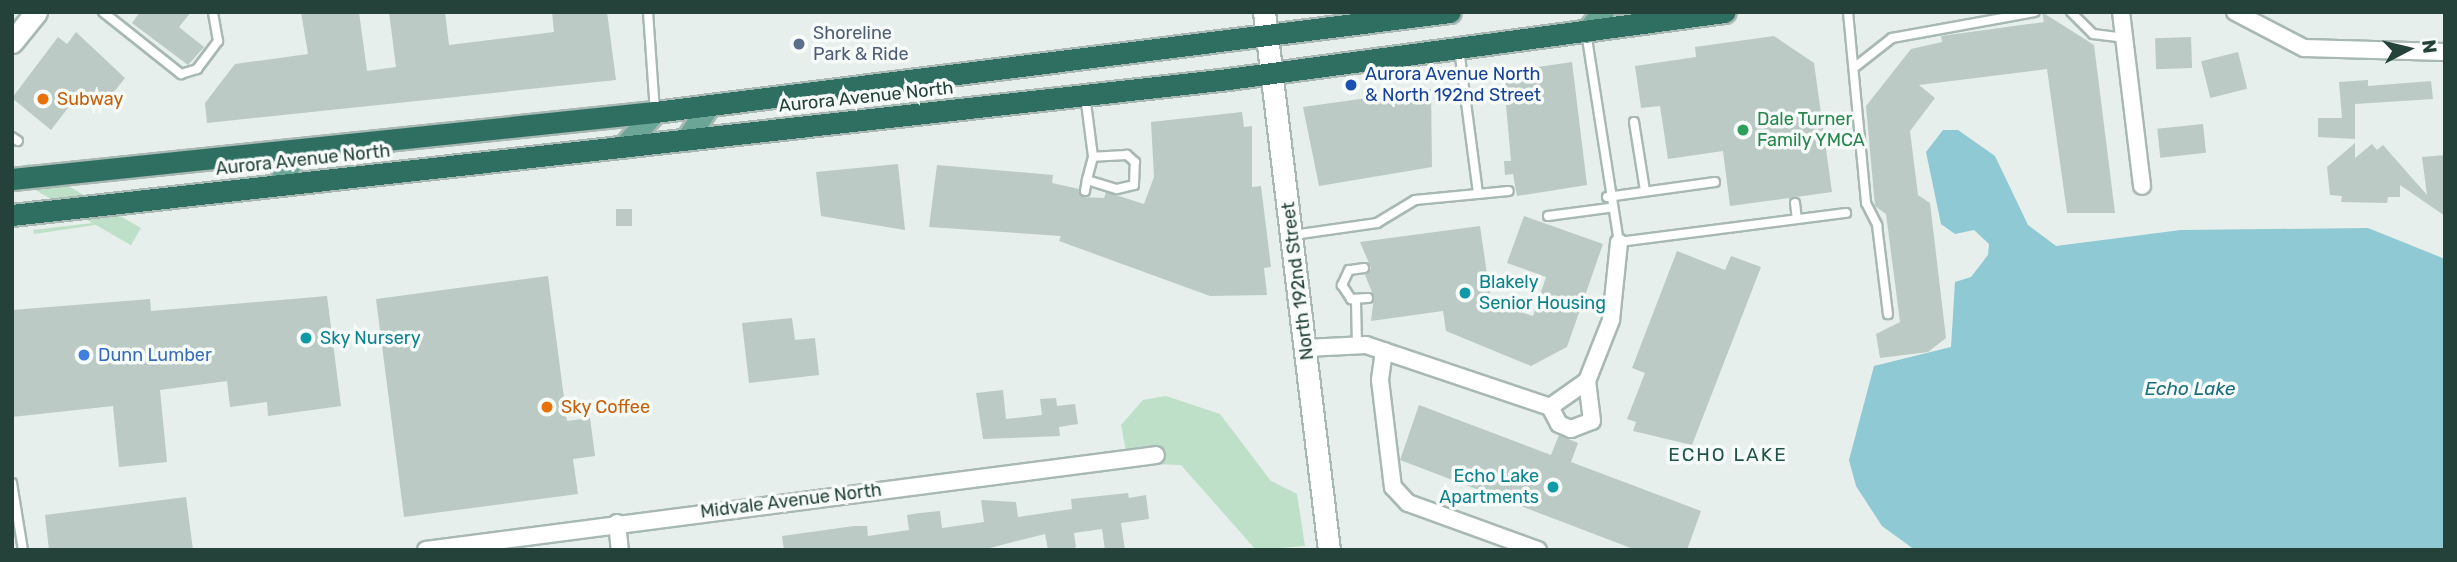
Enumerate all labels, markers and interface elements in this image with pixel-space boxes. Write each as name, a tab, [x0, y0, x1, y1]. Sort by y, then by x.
north arrow	[2373, 14, 2443, 84]
place label: Shoreline Park & Ride	[813, 23, 909, 66]
marker: Shoreline Park & Ride	[791, 36, 807, 52]
text: N	[2417, 38, 2442, 55]
place label: Aurora Avenue North & North 192nd Street	[1365, 64, 1541, 106]
street label: Aurora Avenue North	[777, 77, 955, 117]
marker: Aurora Avenue North & North 192nd Street	[1343, 77, 1359, 93]
place label: Subway	[57, 88, 123, 110]
marker: Subway	[35, 91, 51, 107]
place label: Dale Turner Family YMCA	[1757, 109, 1866, 152]
marker: Dale Turner Family YMCA	[1735, 122, 1751, 138]
street label: Aurora Avenue North	[214, 140, 392, 180]
street label: North 192nd Street	[1278, 201, 1318, 361]
place label: Blakely Senior Housing	[1479, 272, 1606, 314]
marker: Blakely Senior Housing	[1457, 285, 1473, 301]
place label: Sky Nursery	[320, 327, 421, 349]
marker: Sky Nursery	[298, 330, 314, 346]
place label: Dunn Lumber	[98, 344, 212, 366]
marker: Dunn Lumber	[76, 347, 92, 363]
water label: Echo Lake	[2145, 378, 2235, 400]
place label: Sky Coffee	[561, 396, 650, 418]
marker: Sky Coffee	[539, 399, 555, 415]
district label: ECHO LAKE	[1669, 444, 1787, 466]
place label: Echo Lake Apartments	[1439, 466, 1539, 508]
street label: Midvale Avenue North	[699, 479, 883, 523]
marker: Echo Lake Apartments	[1545, 479, 1561, 495]

